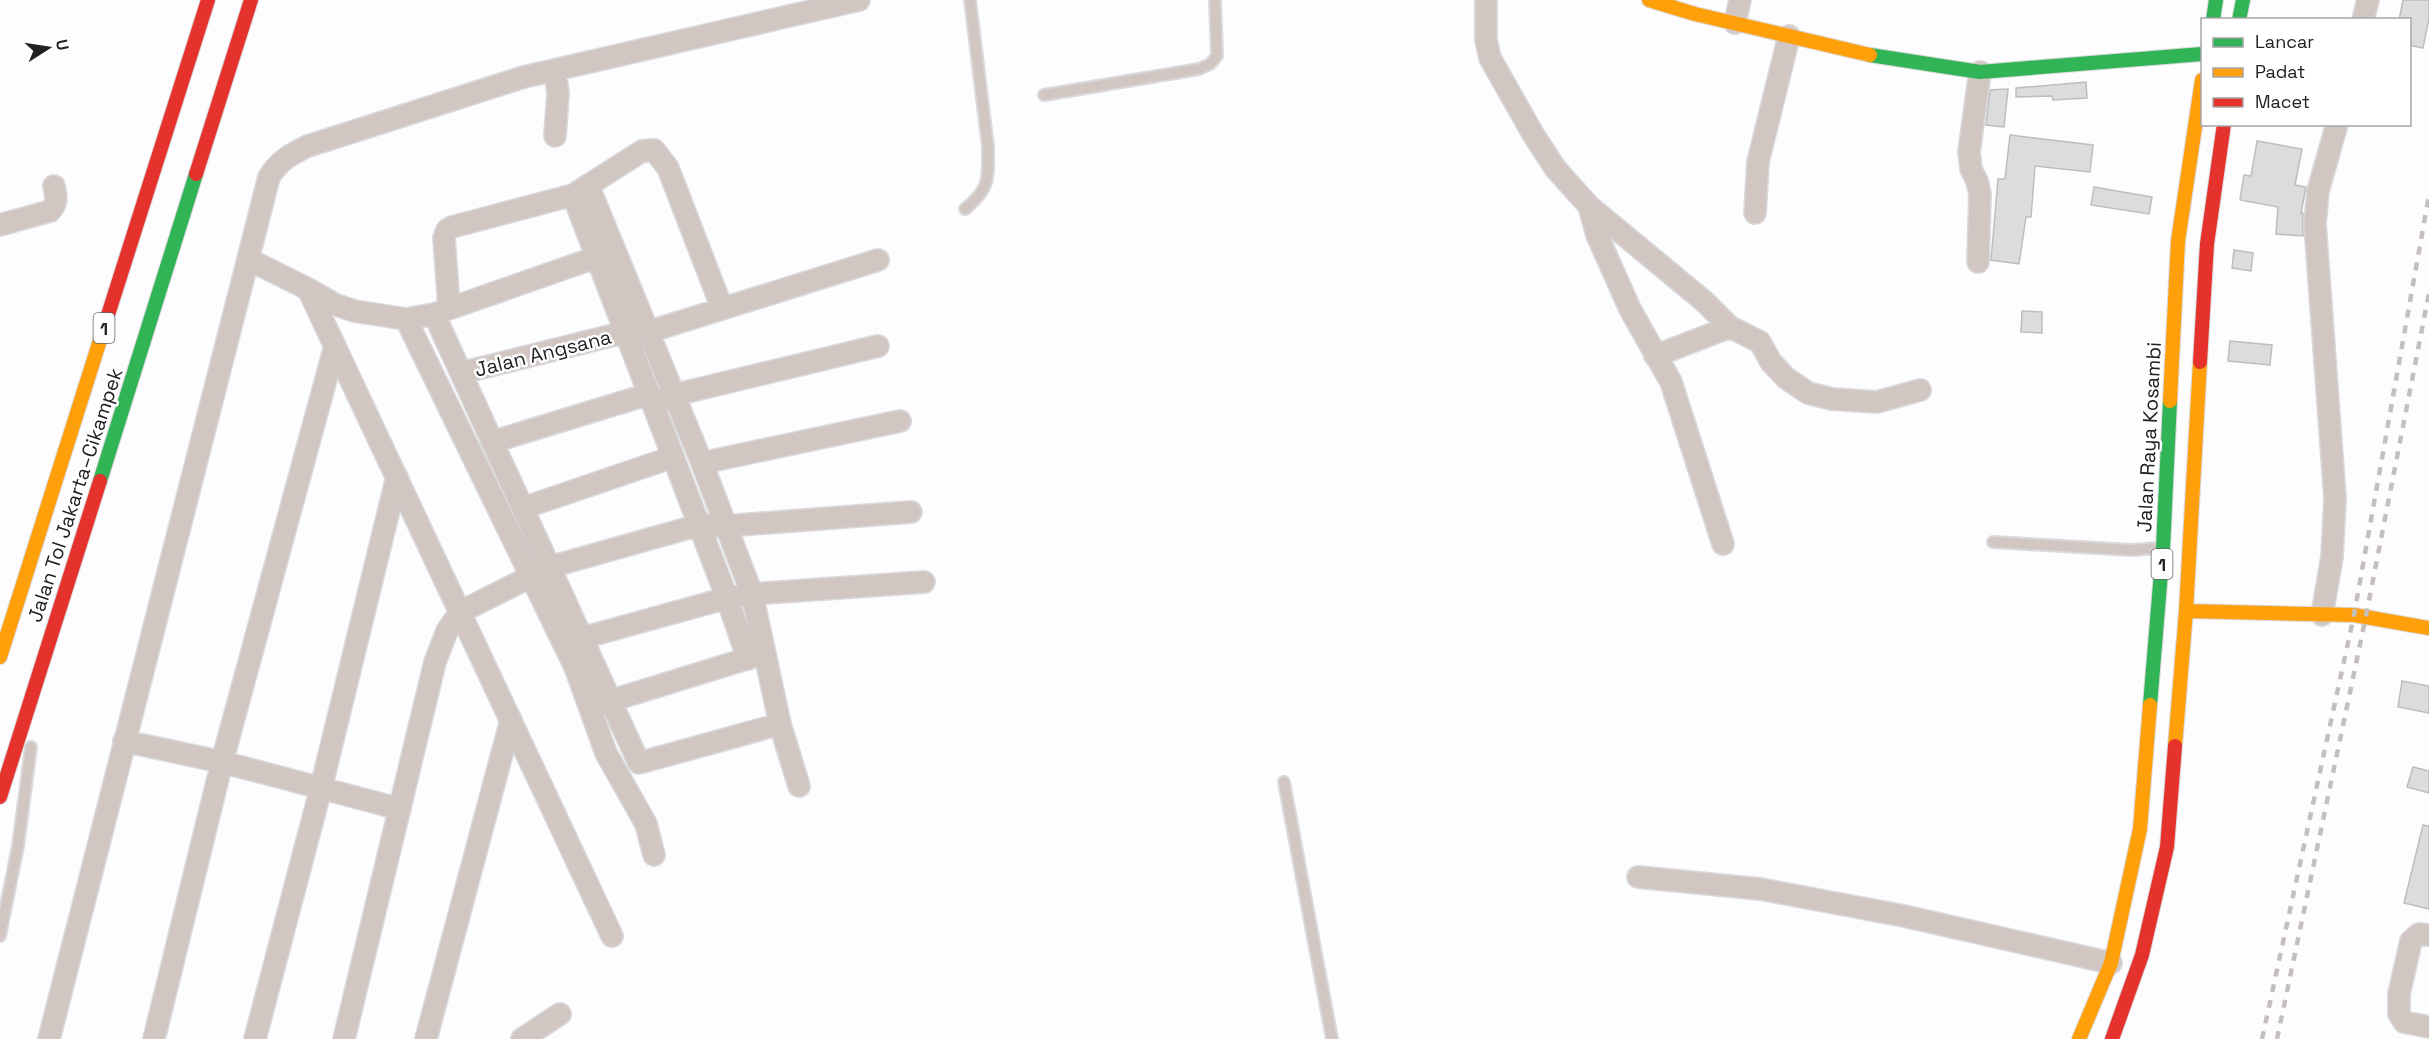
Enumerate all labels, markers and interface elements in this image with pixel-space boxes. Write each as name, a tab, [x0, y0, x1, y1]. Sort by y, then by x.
north arrow	[18, 18, 78, 78]
legend	[2201, 18, 2411, 126]
text: Lancar	[2255, 30, 2314, 53]
text: U	[51, 38, 74, 52]
text: Padat	[2255, 60, 2305, 83]
text: Macet	[2255, 90, 2310, 113]
road number: 1	[94, 313, 114, 343]
street label: Jalan Angsana	[472, 323, 614, 383]
street label: Jalan Raya Kosambi	[2131, 341, 2167, 533]
street label: Jalan Tol Jakarta–Cikampek	[22, 364, 129, 625]
road number: 1	[2152, 549, 2172, 579]

